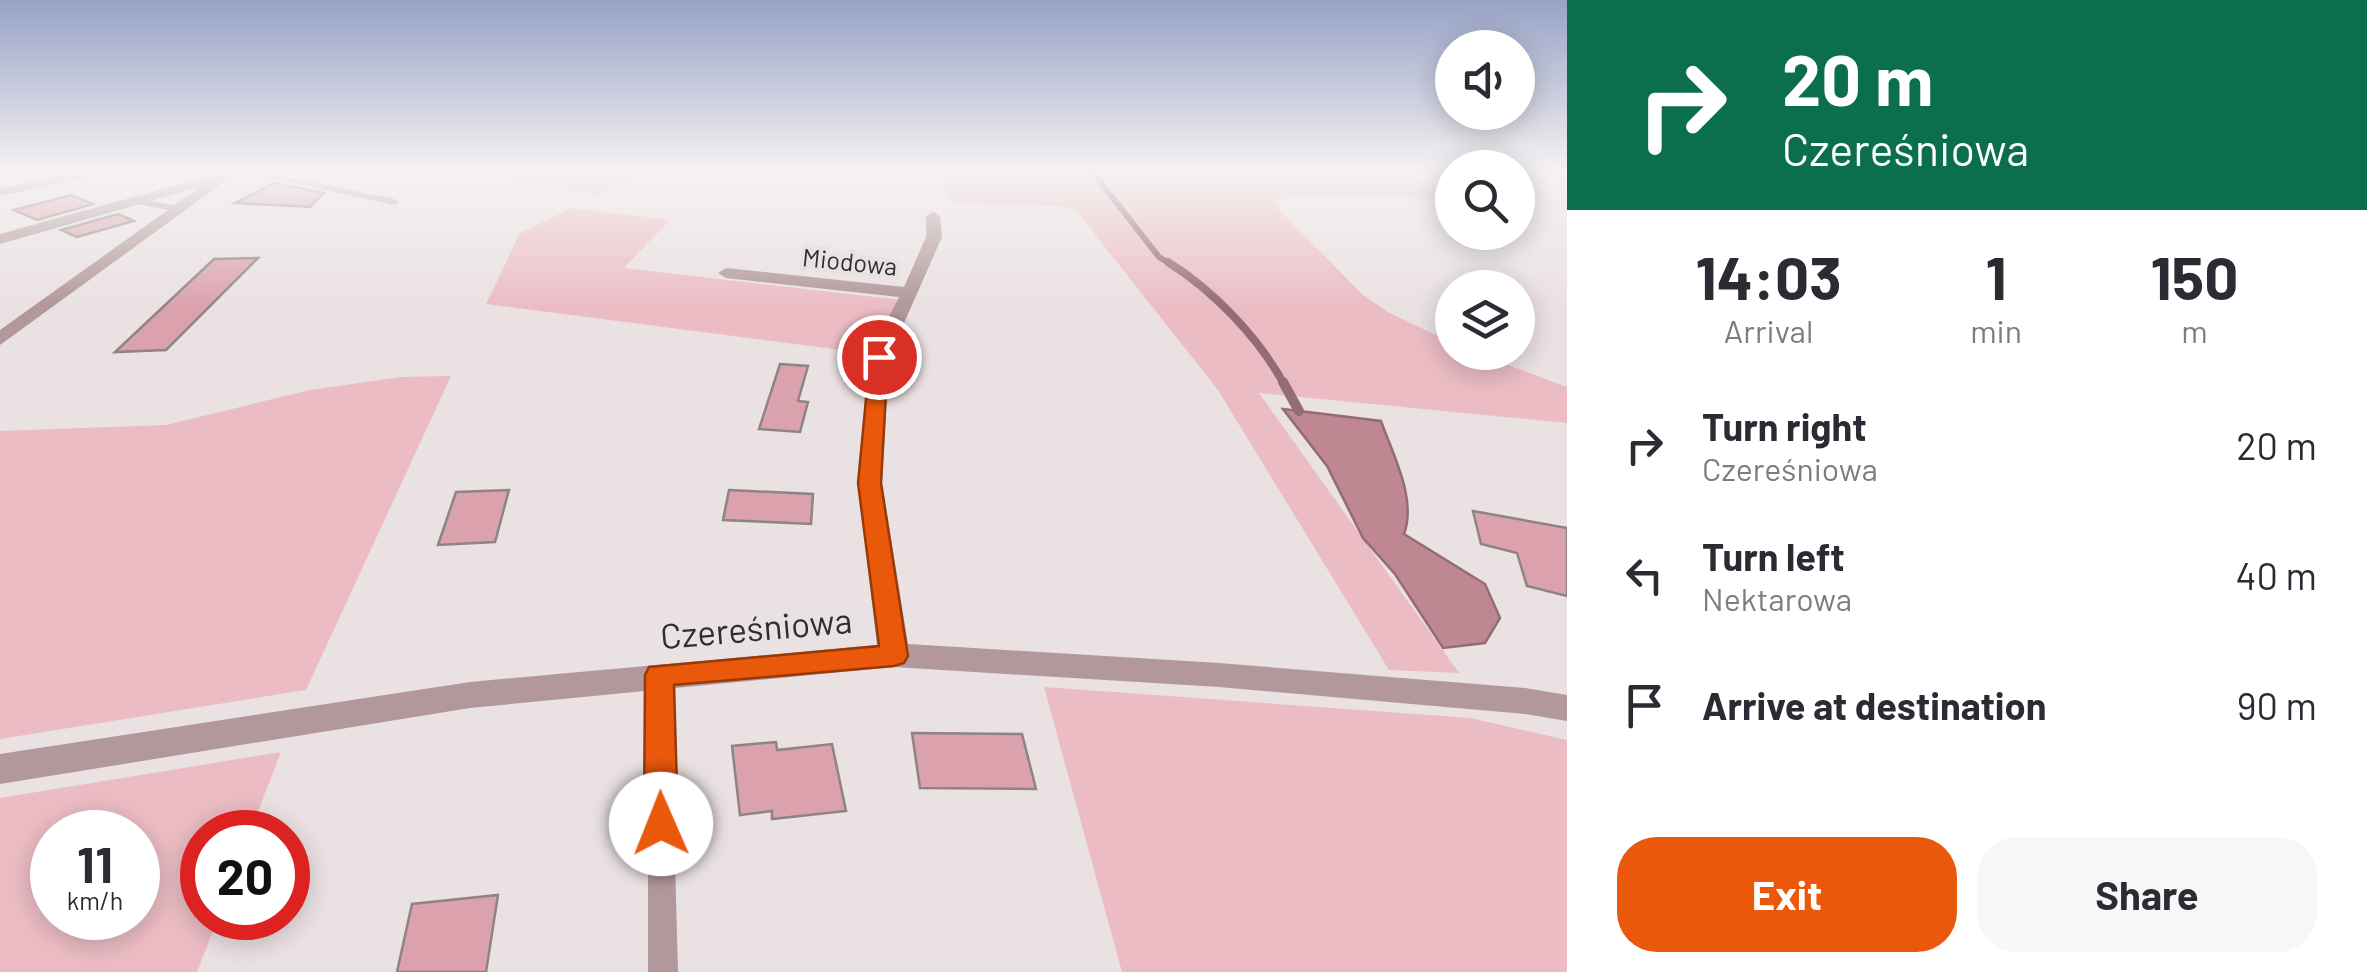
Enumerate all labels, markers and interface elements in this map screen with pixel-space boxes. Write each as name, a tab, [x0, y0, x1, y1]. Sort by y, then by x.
map controls	[1435, 30, 1535, 370]
button: sound	[1435, 30, 1535, 130]
text: 20 m	[1782, 36, 1934, 120]
icon: right	[1617, 40, 1747, 170]
text: Czereśniowa	[1782, 121, 2029, 175]
button: search	[1435, 150, 1535, 250]
text: 14:03	[1696, 240, 1842, 312]
text: 1	[1985, 240, 2007, 312]
text: 150	[2151, 240, 2238, 312]
street label: Miodowa	[801, 241, 899, 281]
button: layers	[1435, 270, 1535, 370]
text: Arrival	[1724, 311, 1813, 349]
text: min	[1970, 311, 2022, 349]
text: m	[2181, 311, 2208, 349]
pin	[837, 315, 922, 400]
icon: arrive	[852, 330, 907, 385]
text: Turn right	[1702, 403, 1867, 449]
icon: right	[1617, 418, 1672, 473]
text: 20 m	[2236, 422, 2317, 468]
text: Czereśniowa	[1702, 449, 1878, 487]
text: Turn left	[1702, 533, 1845, 579]
icon: left	[1617, 548, 1672, 603]
text: 40 m	[2236, 552, 2317, 598]
text: Nektarowa	[1702, 579, 1852, 617]
street label: Czereśniowa	[658, 598, 854, 656]
icon: arrive	[1617, 678, 1672, 733]
text: Arrive at destination	[1702, 682, 2047, 728]
text: 90 m	[2237, 682, 2317, 728]
position arrow	[609, 772, 713, 876]
speed limit sign: 20	[180, 810, 310, 940]
text: 11	[77, 833, 113, 893]
button: Exit	[1617, 837, 1957, 952]
button: Share	[1977, 837, 2317, 952]
text: km/h	[67, 885, 123, 915]

